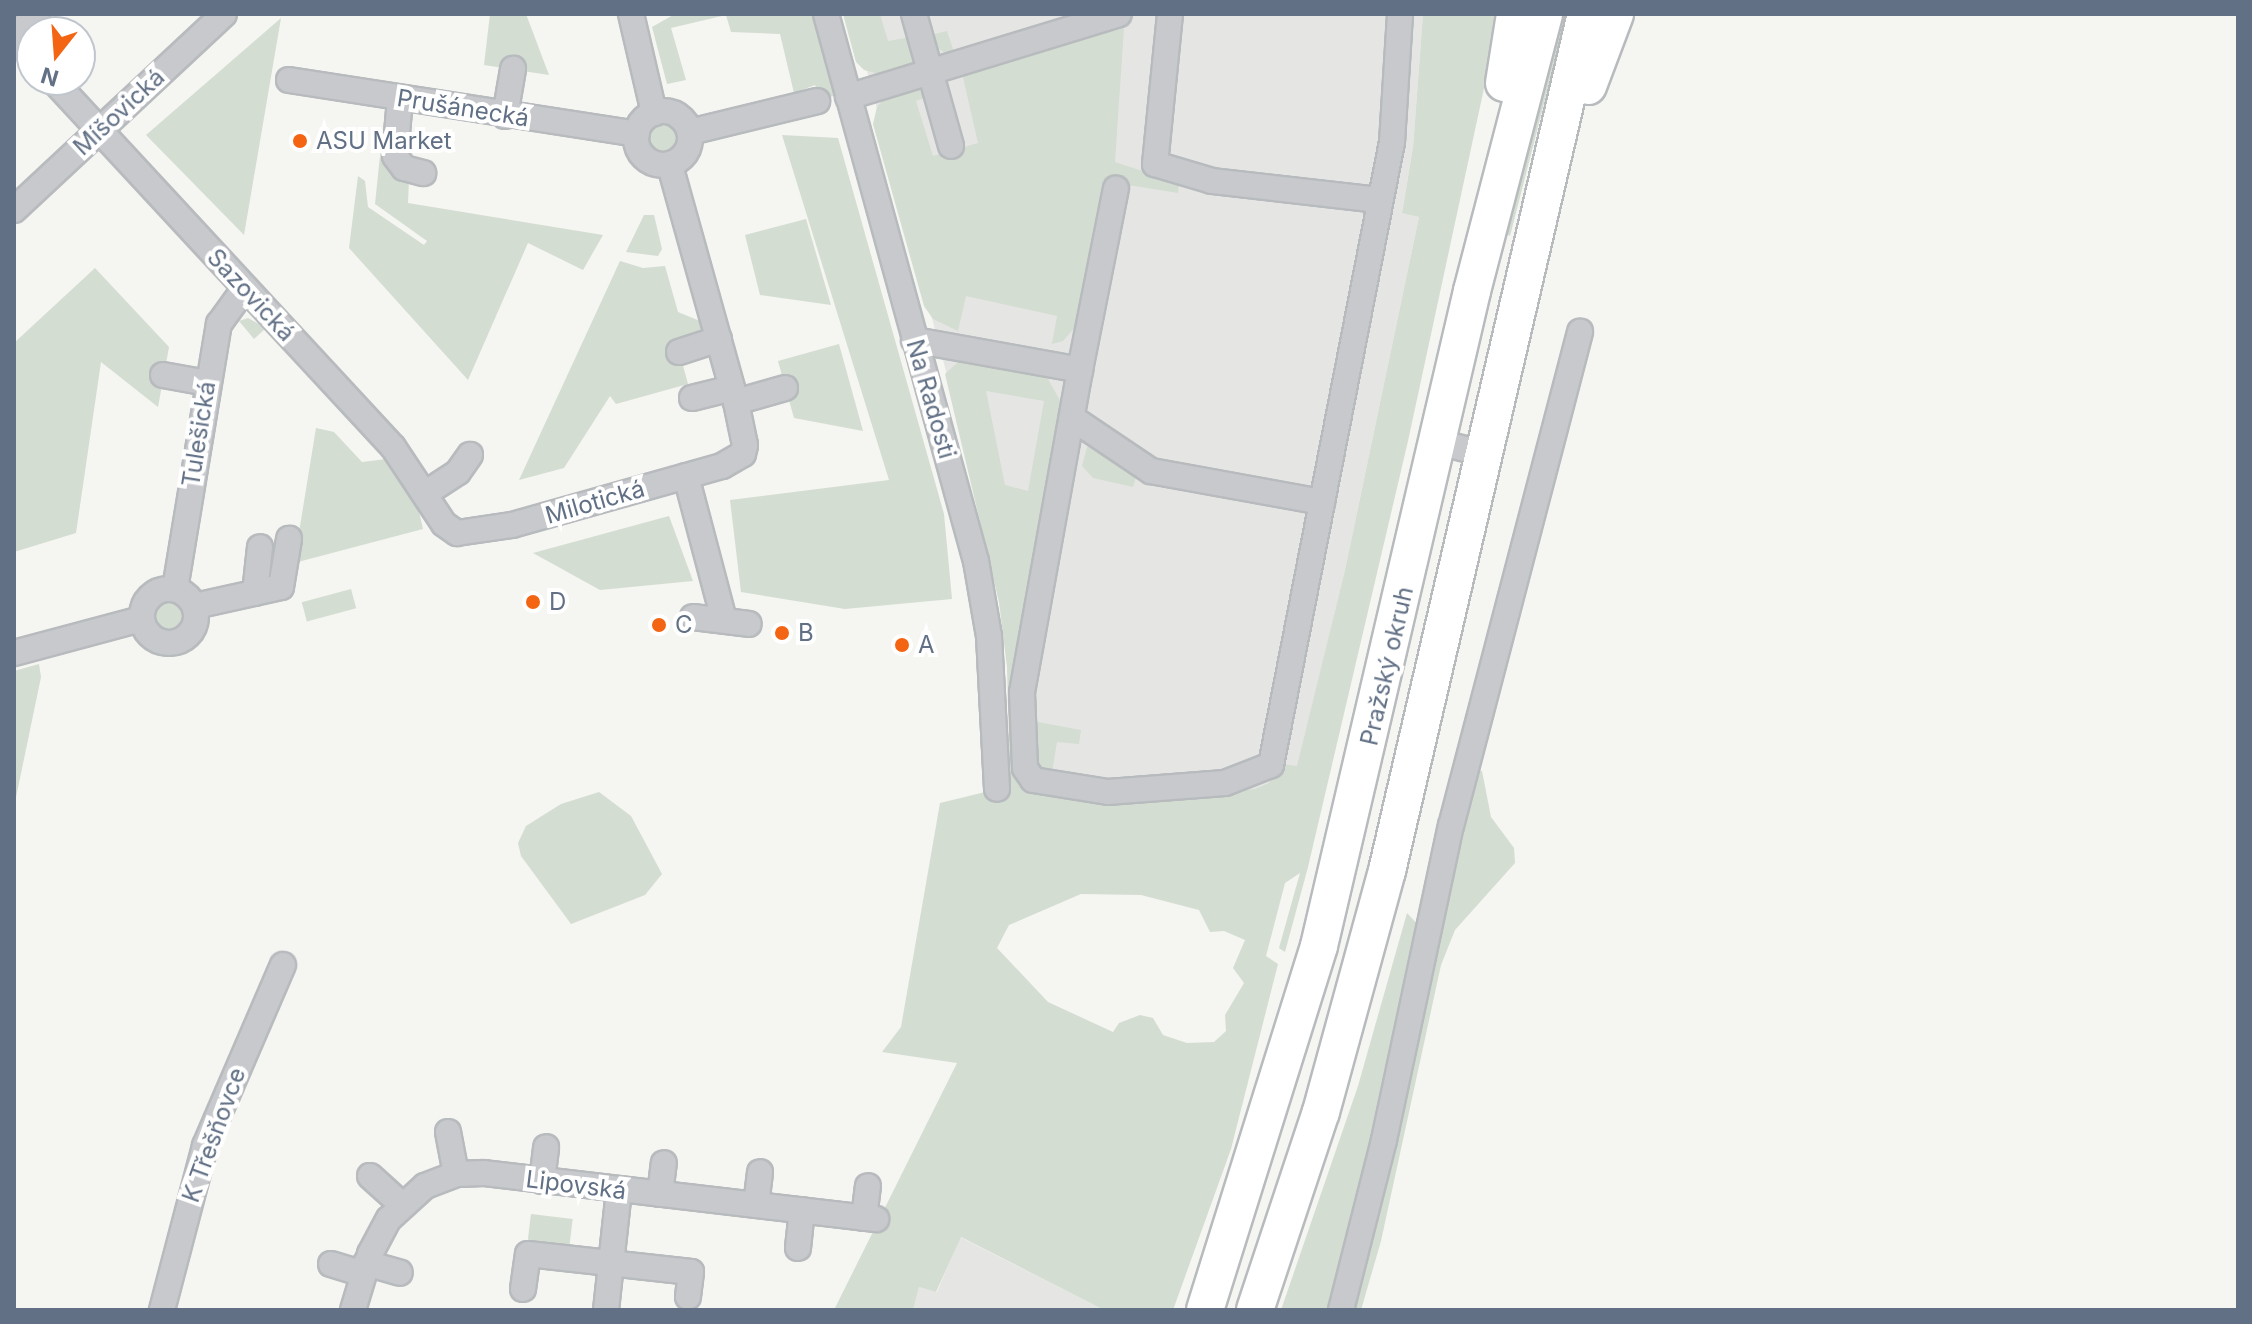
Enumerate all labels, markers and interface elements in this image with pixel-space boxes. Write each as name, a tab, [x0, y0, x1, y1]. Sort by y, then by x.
north arrow	[16, 16, 96, 96]
text: N	[38, 62, 61, 92]
street label: Míšovická	[68, 63, 170, 161]
street label: Prušánecká	[395, 83, 531, 133]
place label: ASU Market	[316, 127, 452, 155]
marker: ASU Market	[291, 132, 309, 150]
street label: Sazovická	[201, 243, 301, 347]
street label: Na Radosti	[900, 336, 962, 462]
street label: Tulešická	[176, 379, 222, 489]
street label: Milotická	[542, 474, 648, 530]
street label: Pražský okruh	[1355, 584, 1419, 748]
place label: D	[549, 588, 566, 616]
marker: D	[524, 593, 542, 611]
place label: C	[675, 611, 693, 639]
marker: C	[650, 616, 668, 634]
place label: B	[798, 619, 814, 647]
marker: B	[773, 624, 791, 642]
place label: A	[918, 631, 935, 659]
marker: A	[893, 636, 911, 654]
street label: K Třešňovce	[176, 1064, 252, 1206]
street label: Lipovská	[524, 1165, 628, 1205]

